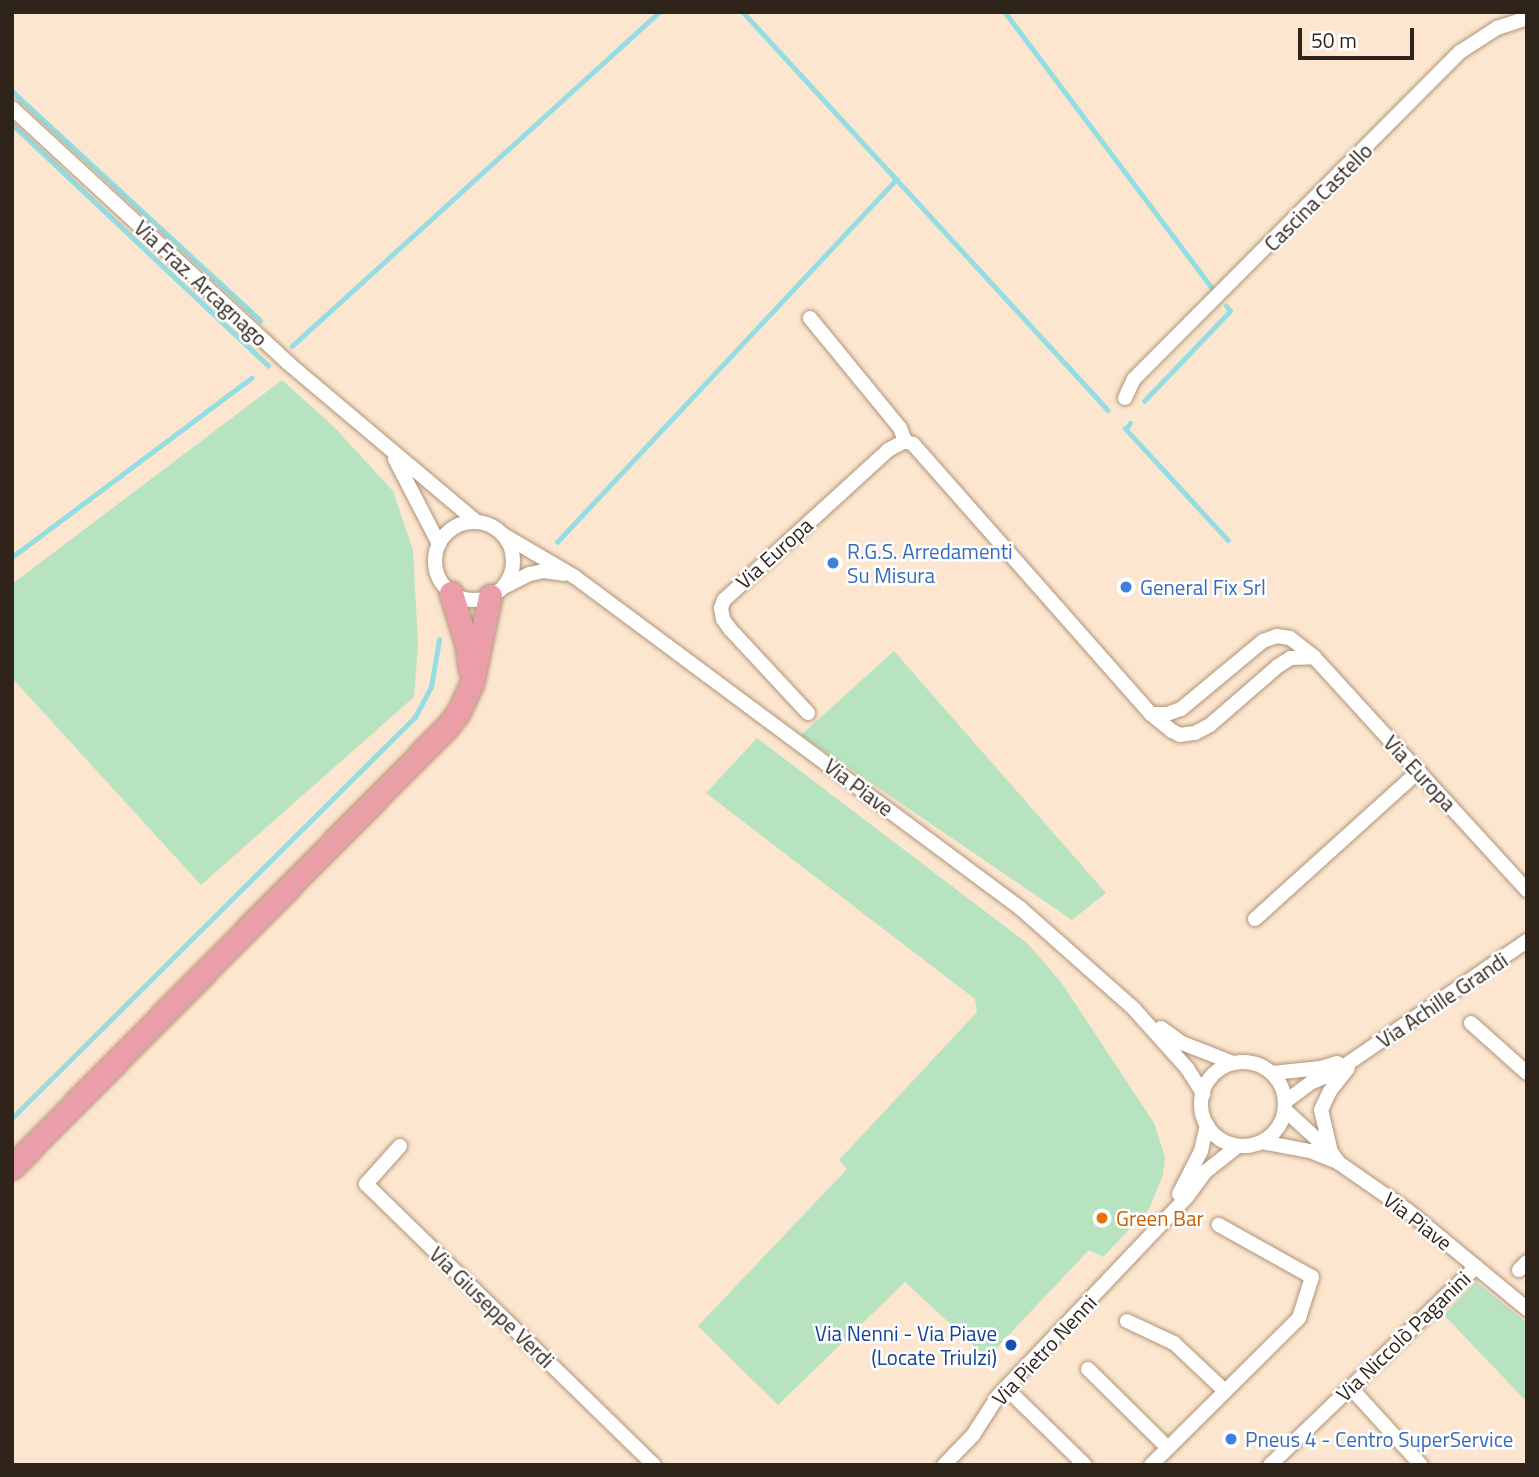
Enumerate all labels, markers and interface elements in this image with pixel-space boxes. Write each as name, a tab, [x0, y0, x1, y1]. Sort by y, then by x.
scale bar	[1301, 14, 1416, 58]
text: 50 m	[1311, 24, 1357, 56]
street label: Cascina Castello	[1259, 138, 1377, 256]
street label: Via Fraz. Arcagnago	[129, 215, 273, 351]
street label: Via Europa	[731, 512, 817, 594]
place label: R.G.S. Arredamenti Su Misura	[847, 538, 1013, 588]
marker: R.G.S. Arredamenti Su Misura	[825, 555, 841, 571]
place label: General Fix Srl	[1140, 574, 1266, 600]
marker: General Fix Srl	[1118, 579, 1134, 595]
street label: Via Europa	[1379, 730, 1461, 816]
street label: Via Piave	[819, 753, 899, 821]
street label: Via Achille Grandi	[1372, 947, 1512, 1053]
street label: Via Piave	[1379, 1186, 1457, 1256]
place label: Green Bar	[1116, 1205, 1204, 1231]
marker: Green Bar	[1094, 1210, 1110, 1226]
street label: Via Giuseppe Verdi	[425, 1241, 559, 1373]
street label: Via Niccolò Paganini	[1331, 1266, 1475, 1406]
street label: Via Pietro Nenni	[987, 1290, 1101, 1410]
place label: Via Nenni - Via Piave (Locate Triulzi)	[815, 1320, 997, 1370]
marker: Via Nenni - Via Piave (Locate Triulzi)	[1003, 1337, 1019, 1353]
place label: Pneus 4 - Centro SuperService	[1245, 1426, 1513, 1452]
marker: Pneus 4 - Centro SuperService	[1223, 1431, 1239, 1447]

